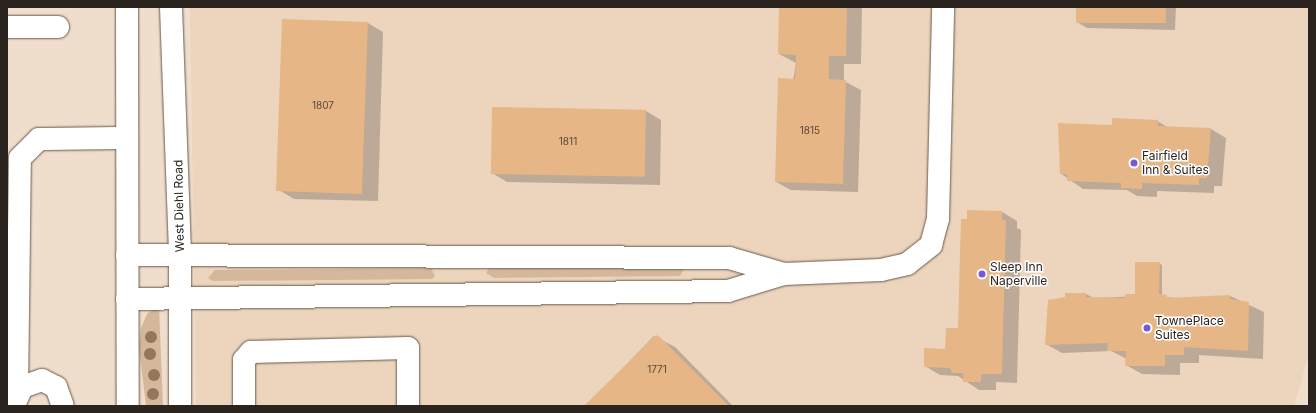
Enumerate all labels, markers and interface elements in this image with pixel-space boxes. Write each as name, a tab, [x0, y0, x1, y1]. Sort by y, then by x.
house number: 1807	[312, 100, 334, 112]
house number: 1815	[800, 125, 820, 137]
house number: 1811	[559, 136, 577, 148]
place label: Fairfield Inn & Suites	[1142, 149, 1209, 177]
marker: Fairfield Inn & Suites	[1129, 158, 1139, 168]
street label: West Diehl Road	[171, 160, 187, 252]
place label: Sleep Inn Naperville	[990, 260, 1047, 288]
marker: Sleep Inn Naperville	[977, 269, 987, 279]
place label: TownePlace Suites	[1155, 314, 1224, 342]
marker: TownePlace Suites	[1142, 323, 1152, 333]
house number: 1771	[647, 364, 667, 376]

